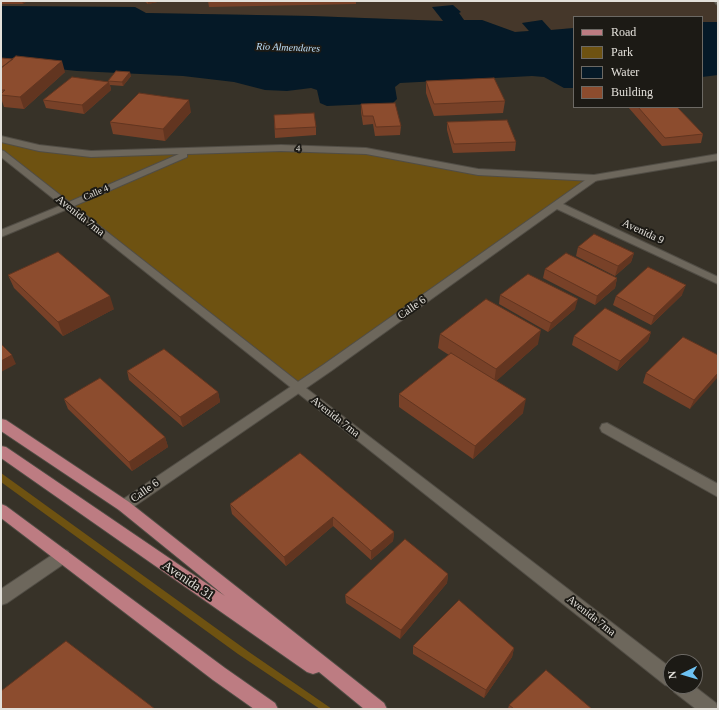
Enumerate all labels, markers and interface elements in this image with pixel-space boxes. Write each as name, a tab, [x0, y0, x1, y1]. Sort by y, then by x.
legend	[573, 16, 703, 108]
text: Road	[611, 25, 636, 39]
water label: Río Almendares	[256, 41, 320, 55]
text: Park	[611, 45, 633, 59]
text: Water	[611, 65, 639, 79]
text: Building	[611, 85, 653, 99]
street label: 4	[296, 144, 300, 154]
street label: Calle 4	[82, 183, 110, 203]
street label: Avenida 7ma	[53, 193, 107, 239]
street label: Avenida 9	[620, 217, 666, 247]
street label: Calle 6	[395, 294, 429, 322]
street label: Avenida 7ma	[308, 394, 362, 440]
street label: Calle 6	[128, 477, 162, 505]
street label: Avenida 31	[159, 558, 217, 604]
street label: Avenida 7ma	[564, 593, 618, 639]
north arrow	[663, 654, 703, 694]
text: N	[666, 670, 678, 679]

